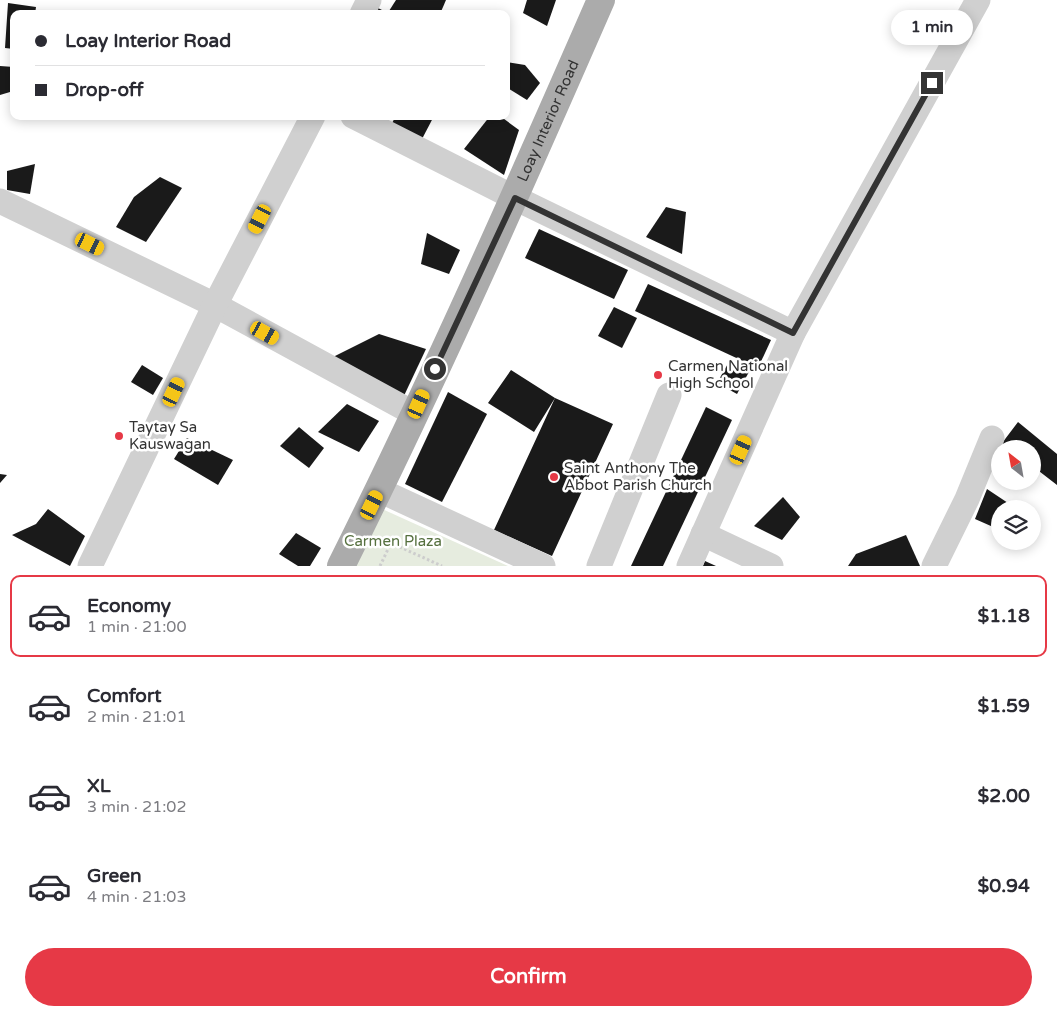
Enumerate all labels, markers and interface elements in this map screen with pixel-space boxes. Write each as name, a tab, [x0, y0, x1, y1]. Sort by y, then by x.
callout: 1 min	[891, 11, 973, 46]
text: 1 min	[911, 17, 953, 37]
text: Loay Interior Road	[65, 30, 231, 52]
street label: Loay Interior Road	[513, 57, 583, 184]
route end	[921, 72, 943, 94]
text: Drop-off	[65, 79, 144, 101]
car	[246, 202, 273, 236]
car	[73, 231, 106, 257]
car	[248, 319, 281, 347]
place label: Carmen National High School	[668, 357, 788, 392]
route start	[424, 358, 446, 380]
marker: Carmen National High School	[652, 369, 664, 381]
car	[160, 375, 187, 409]
car	[406, 387, 431, 421]
place label: Taytay Sa Kauswagan	[129, 418, 211, 453]
marker: Taytay Sa Kauswagan	[113, 430, 125, 442]
car	[728, 433, 753, 467]
north arrow	[991, 440, 1041, 490]
map controls	[991, 440, 1041, 550]
place label: Saint Anthony The Abbot Parish Church	[564, 459, 712, 494]
marker: Saint Anthony The Abbot Parish Church	[548, 471, 560, 483]
car	[358, 488, 385, 522]
button: layers	[991, 500, 1041, 550]
park label: Carmen Plaza	[344, 532, 442, 550]
icon: car	[27, 594, 72, 639]
text: Economy	[87, 595, 171, 617]
text: $1.18	[978, 605, 1030, 627]
text: 1 min · 21:00	[87, 617, 186, 637]
icon: car	[27, 684, 72, 729]
text: Comfort	[87, 685, 161, 707]
text: $1.59	[978, 695, 1030, 717]
text: 2 min · 21:01	[87, 707, 186, 727]
icon: car	[27, 774, 72, 819]
text: XL	[87, 775, 111, 797]
text: $2.00	[978, 785, 1030, 807]
text: 3 min · 21:02	[87, 797, 186, 817]
icon: car	[27, 864, 72, 909]
text: Green	[87, 865, 141, 887]
text: $0.94	[978, 875, 1030, 897]
text: 4 min · 21:03	[87, 887, 186, 907]
button: Confirm	[25, 948, 1032, 1006]

